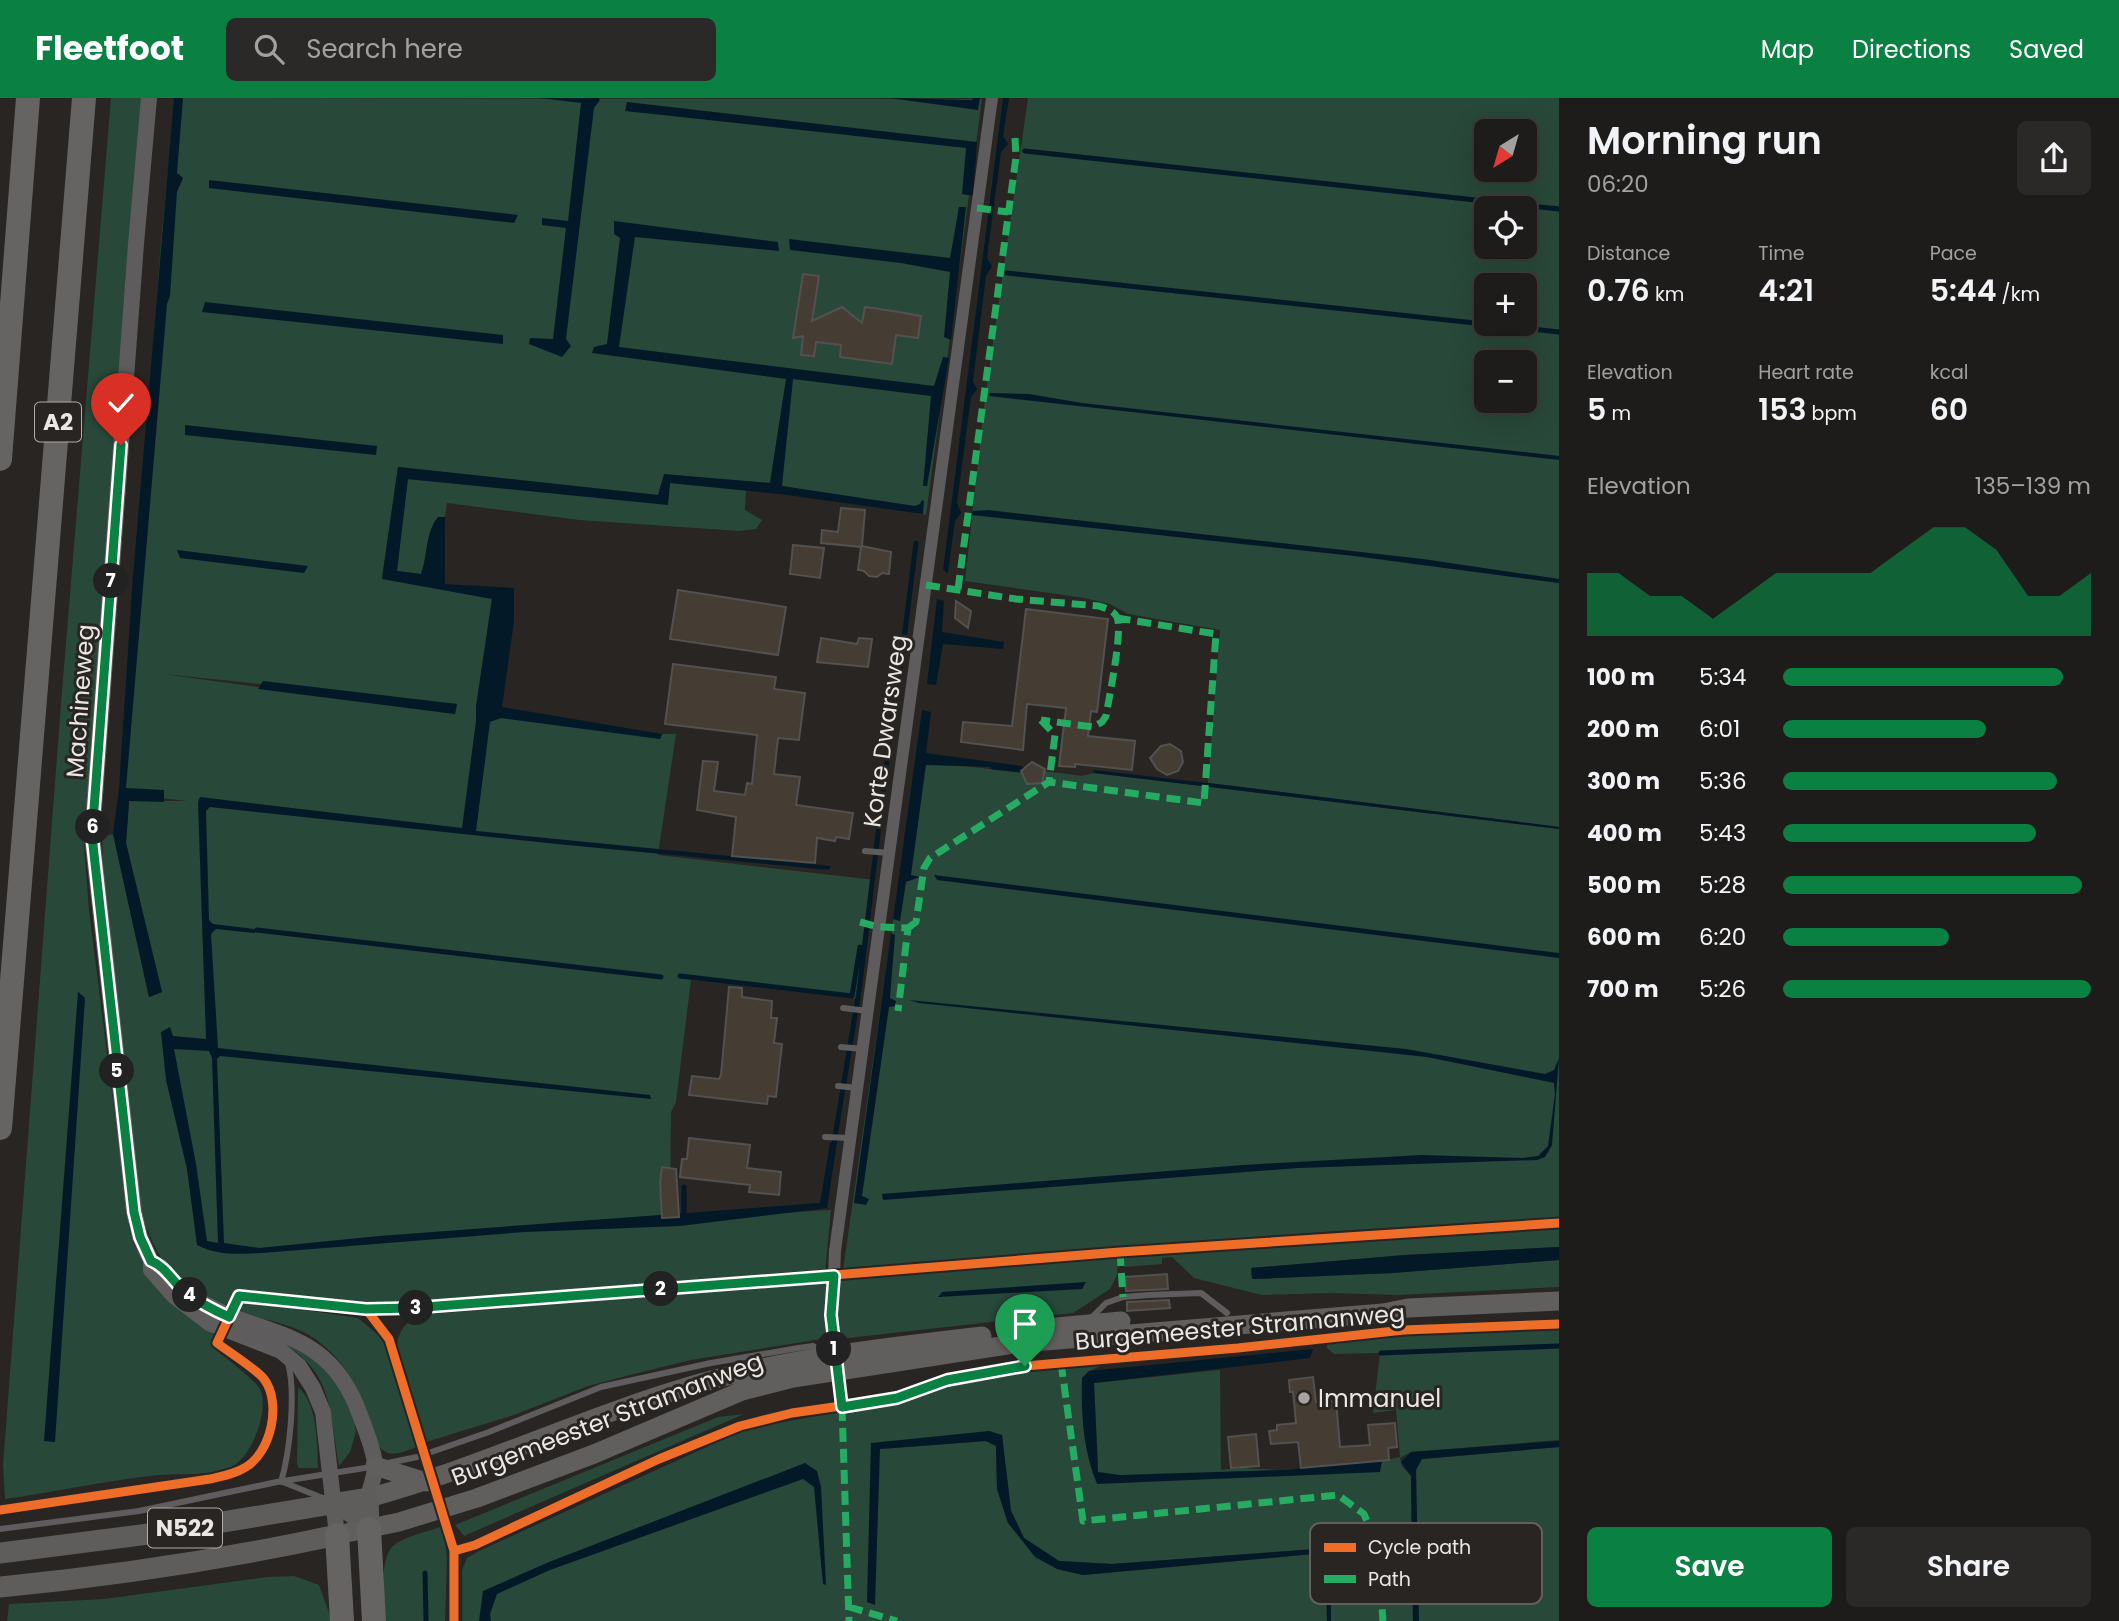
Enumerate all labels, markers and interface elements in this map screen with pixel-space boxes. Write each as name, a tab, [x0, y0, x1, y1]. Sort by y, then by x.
search box	[226, 18, 716, 81]
text: Fleetfoot	[35, 25, 184, 72]
icon: search	[250, 30, 288, 68]
text: Search here	[306, 31, 463, 67]
text: Map	[1761, 33, 1814, 66]
text: Directions	[1852, 33, 1971, 66]
text: Saved	[2009, 33, 2084, 66]
text: Morning run	[1587, 114, 1822, 167]
north arrow	[1474, 119, 1536, 182]
map controls	[1474, 119, 1537, 413]
button: share	[2017, 121, 2091, 195]
text: 06:20	[1587, 168, 1649, 200]
button: locate	[1474, 196, 1537, 259]
text: Distance	[1587, 240, 1670, 267]
text: Time	[1758, 240, 1805, 267]
text: Pace	[1930, 240, 1977, 267]
text: 0.76	[1587, 269, 1650, 312]
text: 4:21	[1758, 269, 1814, 312]
text: 5:44	[1930, 269, 1997, 312]
button: +	[1474, 273, 1537, 336]
text: km	[1650, 281, 1684, 308]
text: /km	[1997, 281, 2040, 308]
button: −	[1474, 350, 1537, 413]
text: Elevation	[1587, 359, 1673, 386]
text: Heart rate	[1758, 359, 1854, 386]
text: kcal	[1930, 359, 1969, 386]
pin	[91, 373, 151, 445]
icon: check	[102, 384, 140, 422]
text: 5	[1587, 388, 1606, 431]
text: 153	[1758, 388, 1806, 431]
text: 60	[1930, 388, 1968, 431]
text: m	[1606, 400, 1631, 427]
text: bpm	[1806, 400, 1857, 427]
road number: A2	[35, 402, 81, 442]
text: Elevation	[1587, 470, 1691, 502]
text: 135–139 m	[1975, 470, 2091, 502]
pin: 7	[94, 564, 128, 598]
text: 7	[105, 567, 116, 594]
street label: Machineweg	[58, 623, 102, 779]
street label: Korte Dwarsweg	[855, 633, 915, 829]
text: 100 m	[1587, 661, 1655, 693]
text: 5:34	[1699, 661, 1746, 693]
text: 200 m	[1587, 713, 1659, 745]
text: 6:01	[1699, 713, 1740, 745]
text: 300 m	[1587, 765, 1660, 797]
text: 5:36	[1699, 765, 1747, 797]
pin: 6	[76, 810, 110, 844]
text: 6	[86, 813, 99, 840]
text: 400 m	[1587, 817, 1662, 849]
text: 5:43	[1699, 817, 1746, 849]
text: 500 m	[1587, 869, 1661, 901]
text: 5:28	[1699, 869, 1746, 901]
text: 600 m	[1587, 921, 1661, 953]
text: 6:20	[1699, 921, 1746, 953]
text: 700 m	[1587, 973, 1659, 1005]
text: 5:26	[1699, 973, 1746, 1005]
pin: 5	[100, 1054, 134, 1088]
text: 5	[110, 1057, 123, 1084]
pin: 2	[644, 1272, 678, 1306]
text: 2	[655, 1275, 666, 1302]
pin: 4	[172, 1278, 208, 1312]
text: 4	[183, 1281, 196, 1308]
pin: 3	[398, 1290, 434, 1326]
text: 3	[410, 1294, 421, 1321]
pin	[995, 1294, 1055, 1366]
street label: Burgemeester Stramanweg	[1074, 1296, 1406, 1358]
icon: arrive	[1006, 1305, 1044, 1343]
pin: 1	[816, 1332, 852, 1366]
text: 1	[830, 1335, 837, 1362]
street label: Burgemeester Stramanweg	[446, 1344, 768, 1494]
place label: Immanuel	[1318, 1382, 1441, 1415]
marker: Immanuel	[1296, 1390, 1312, 1406]
road number: N522	[148, 1508, 222, 1548]
legend	[1310, 1523, 1542, 1604]
button: Save	[1587, 1527, 1832, 1607]
button: Share	[1846, 1527, 2091, 1607]
text: Cycle path	[1368, 1534, 1471, 1561]
text: Path	[1368, 1566, 1411, 1593]

